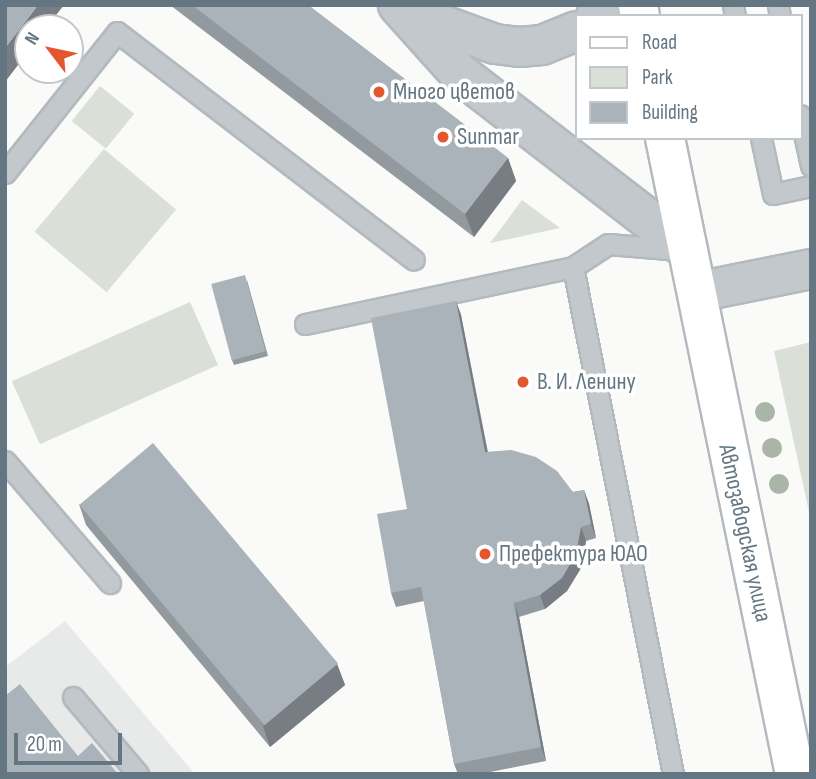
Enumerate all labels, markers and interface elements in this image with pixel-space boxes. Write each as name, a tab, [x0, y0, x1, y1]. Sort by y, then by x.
north arrow	[14, 14, 84, 84]
legend	[574, 14, 802, 140]
text: N	[20, 28, 45, 49]
text: Road	[642, 30, 677, 55]
text: Park	[642, 65, 673, 90]
place label: Много цветов	[393, 78, 515, 106]
marker: Много цветов	[371, 84, 387, 100]
text: Building	[642, 100, 698, 125]
place label: Sunmar	[457, 123, 519, 151]
marker: Sunmar	[435, 129, 451, 145]
place label: В. И. Ленину	[537, 368, 636, 396]
marker: В. И. Ленину	[515, 374, 531, 390]
street label: Автозаводская улица	[712, 442, 778, 624]
place label: Префектура ЮАО	[499, 540, 648, 568]
marker: Префектура ЮАО	[477, 546, 493, 562]
scale bar	[18, 720, 126, 764]
text: 20 m	[27, 732, 62, 757]

